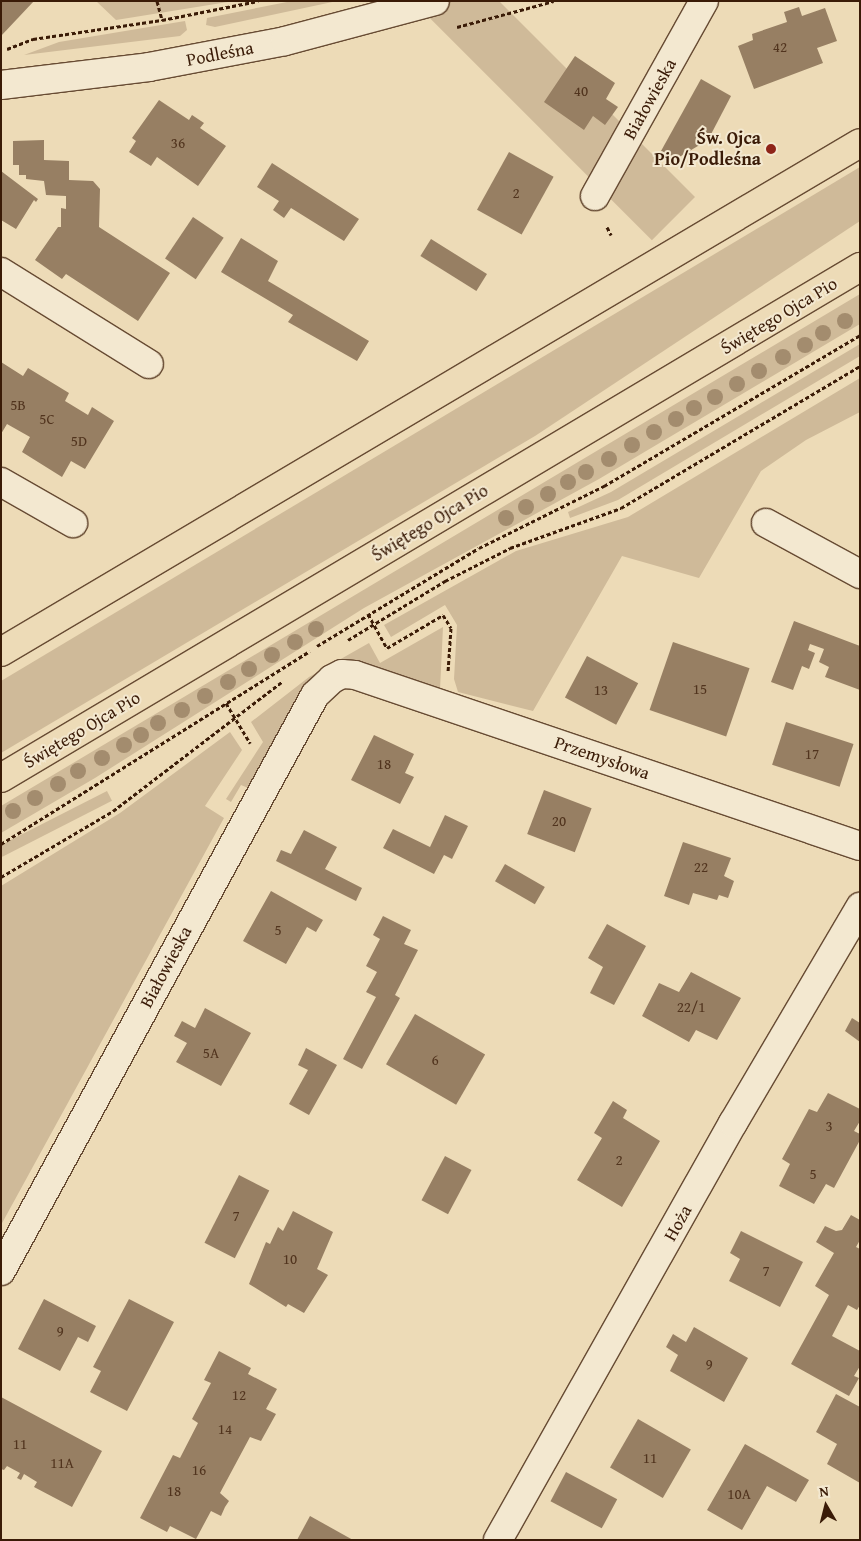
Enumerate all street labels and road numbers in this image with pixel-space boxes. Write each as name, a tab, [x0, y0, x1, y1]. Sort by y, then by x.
street label: Podleśna	[185, 37, 255, 71]
street label: Białowieska	[619, 55, 681, 143]
street label: Świętego Ojca Pio	[717, 273, 841, 359]
street label: Świętego Ojca Pio	[368, 480, 492, 566]
street label: Świętego Ojca Pio	[20, 687, 144, 773]
street label: Przemysłowa	[551, 732, 653, 784]
street label: Białowieska	[136, 923, 196, 1011]
street label: Hoża	[659, 1201, 697, 1245]

